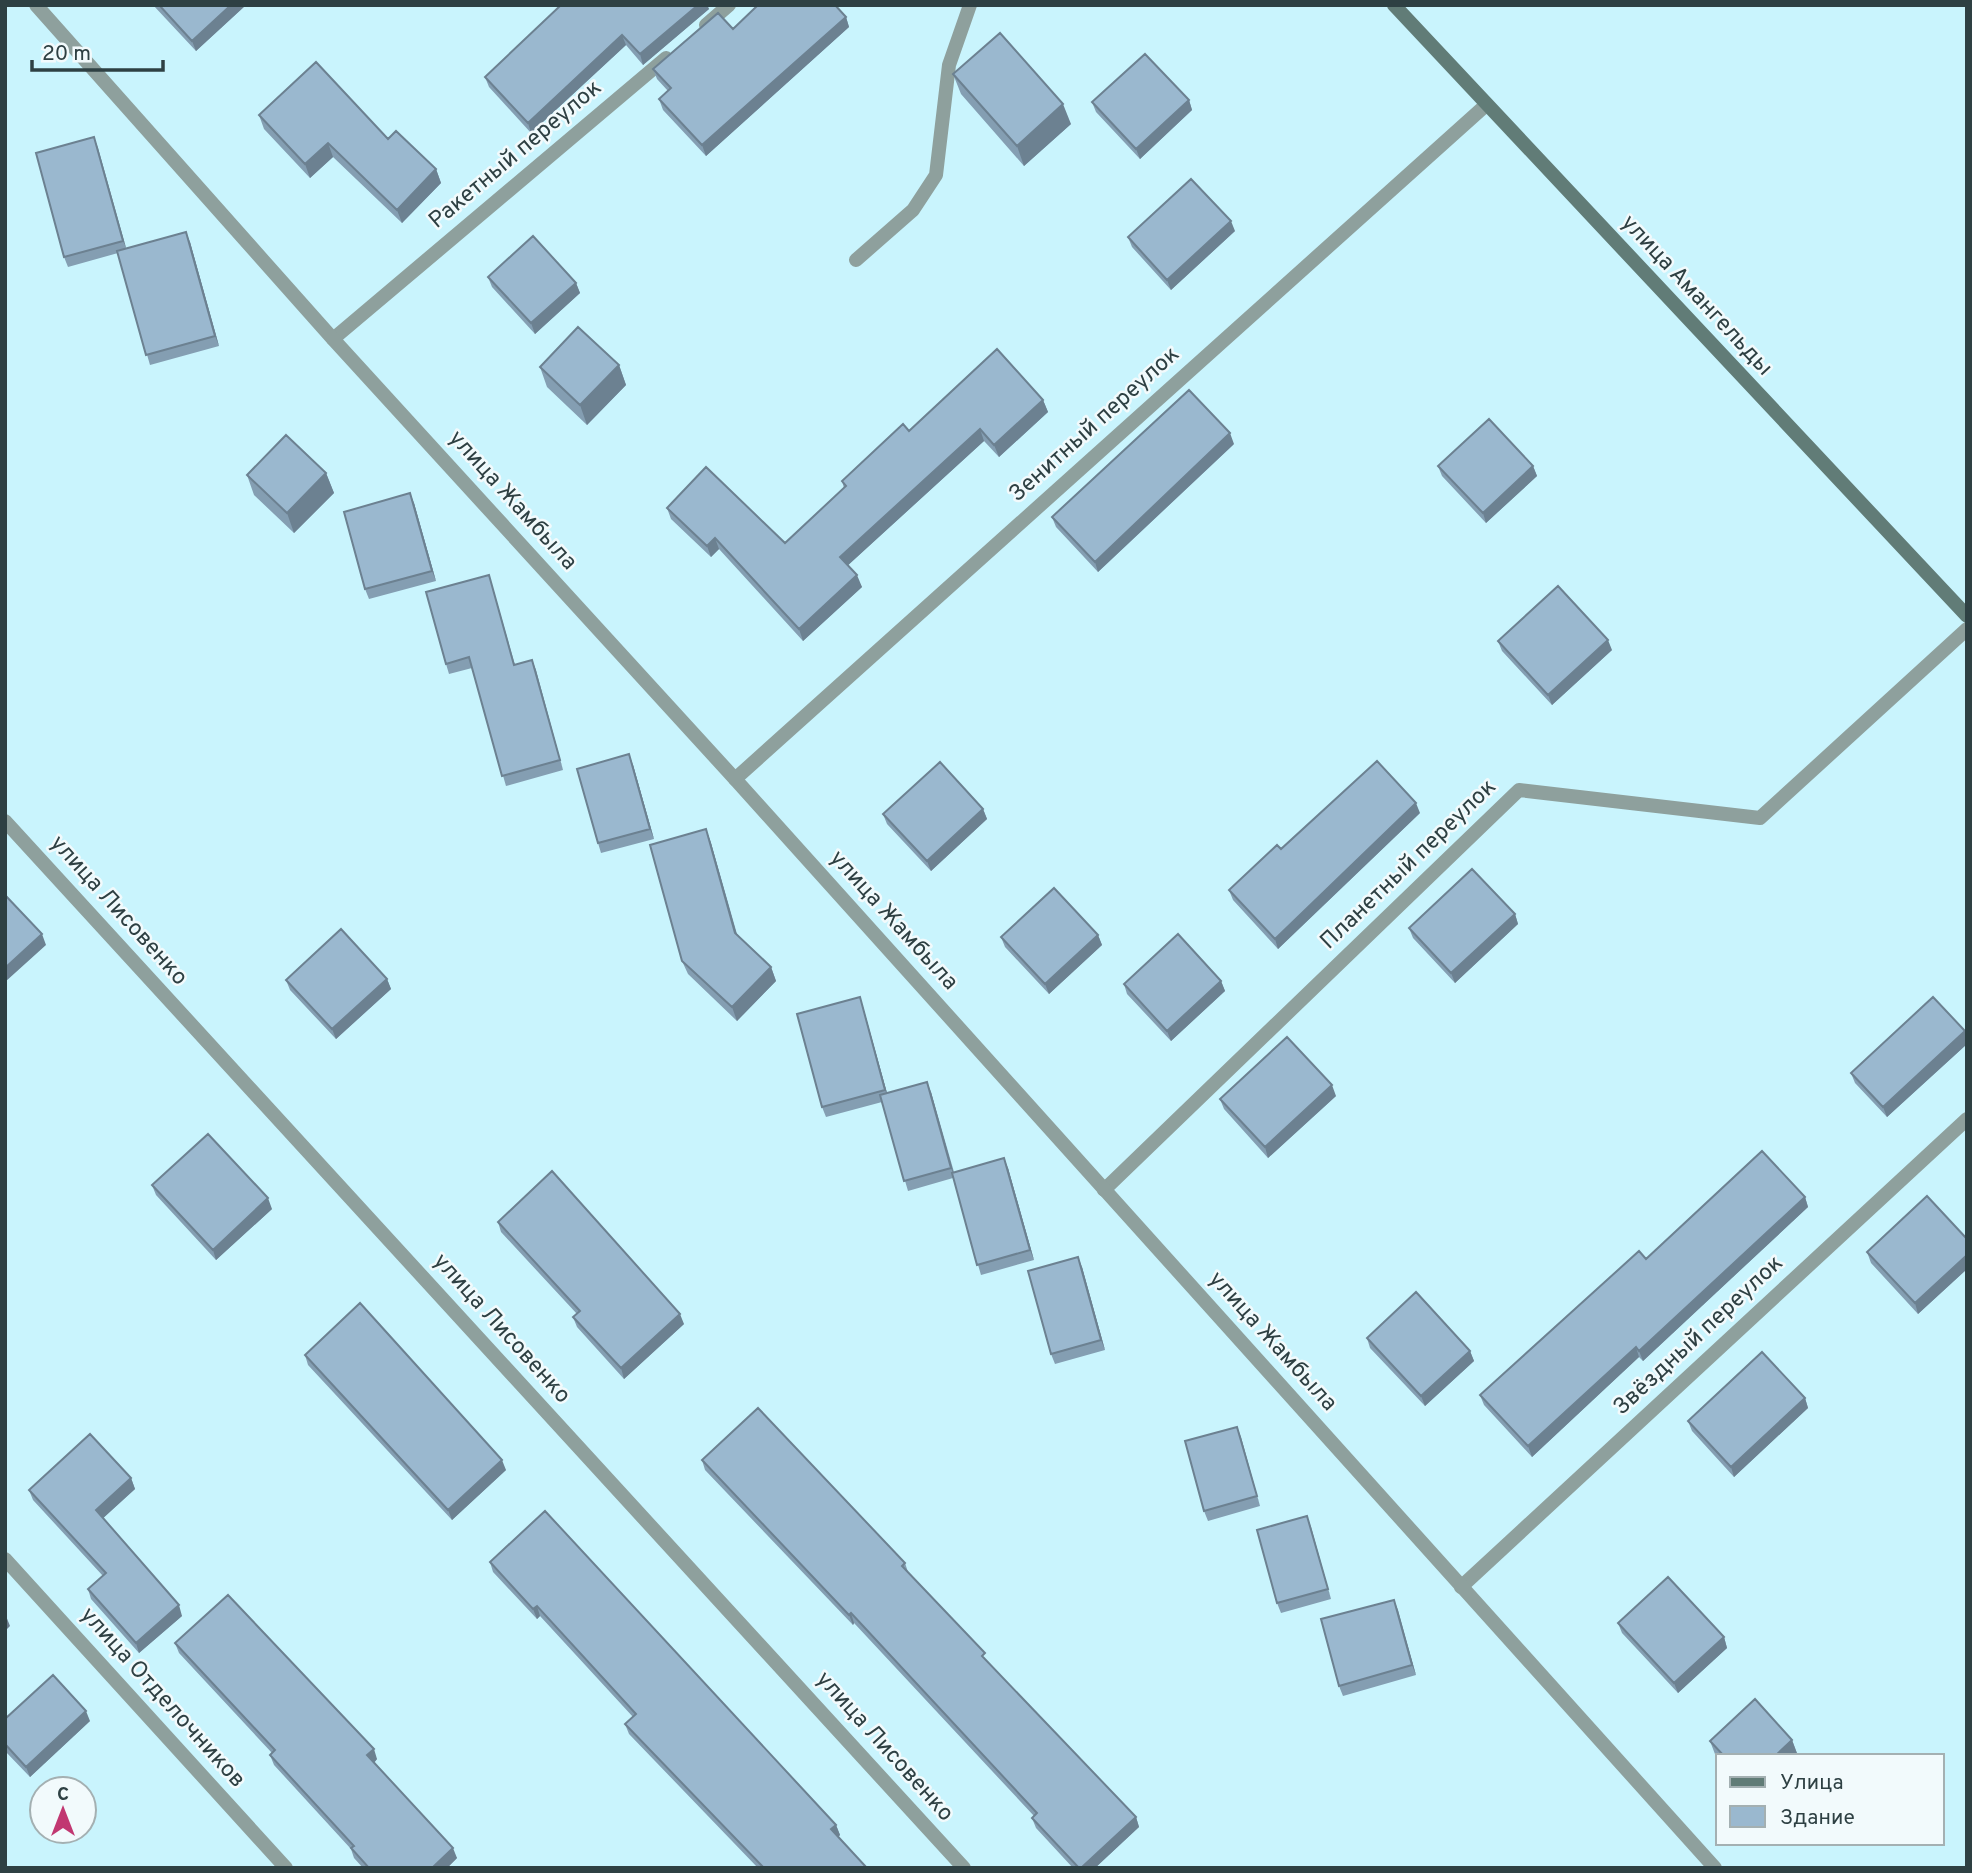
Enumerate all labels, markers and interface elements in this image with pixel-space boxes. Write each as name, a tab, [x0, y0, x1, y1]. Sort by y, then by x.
scale bar	[32, 28, 163, 72]
text: 20 m	[42, 41, 91, 68]
street label: Ракетный переулок	[424, 74, 608, 236]
street label: улица Амангельды	[1614, 209, 1778, 383]
street label: Зенитный переулок	[1004, 341, 1186, 509]
street label: улица Жамбыла	[441, 425, 583, 577]
street label: Планетный переулок	[1315, 773, 1503, 957]
street label: улица Лисовенко	[43, 830, 193, 992]
street label: улица Жамбыла	[822, 845, 964, 997]
street label: улица Лисовенко	[426, 1248, 576, 1410]
street label: Звёздный переулок	[1608, 1250, 1790, 1422]
street label: улица Жамбыла	[1201, 1266, 1343, 1418]
street label: улица Отделочников	[73, 1602, 251, 1794]
street label: улица Лисовенко	[809, 1666, 959, 1828]
legend	[1716, 1754, 1944, 1845]
text: Улица	[1780, 1770, 1844, 1797]
north arrow	[28, 1775, 98, 1845]
text: С	[57, 1783, 69, 1807]
text: Здание	[1780, 1805, 1855, 1832]

